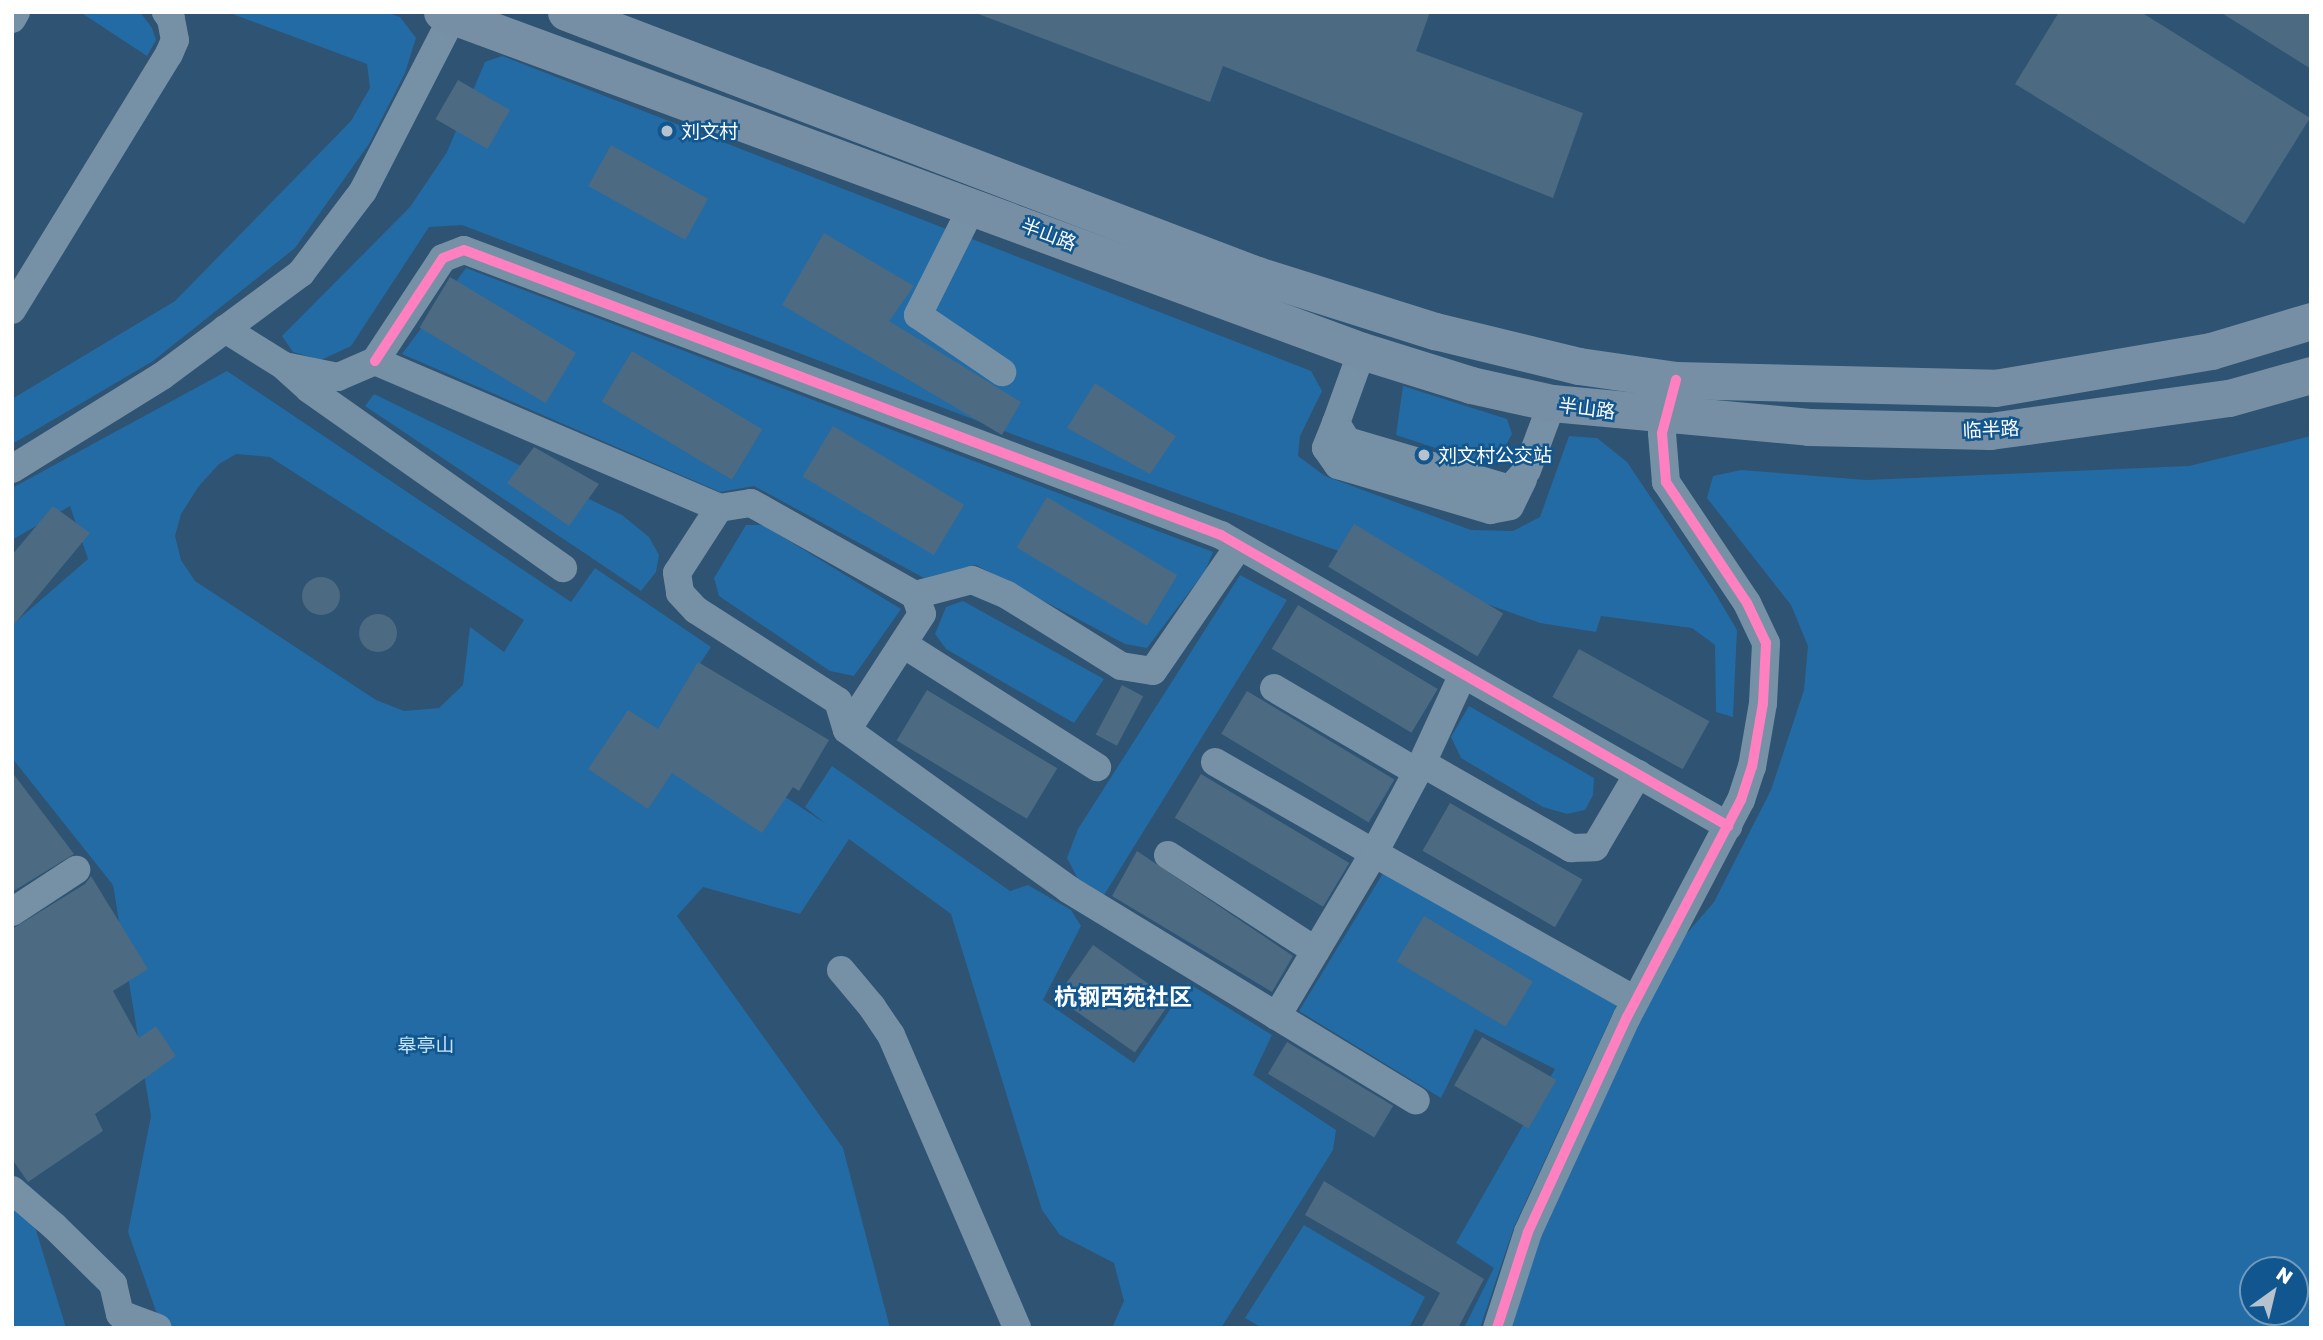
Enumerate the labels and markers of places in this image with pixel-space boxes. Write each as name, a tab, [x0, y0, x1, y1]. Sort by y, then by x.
place label: 刘文村	[681, 120, 738, 142]
marker: 刘文村	[659, 123, 675, 139]
place label: 刘文村公交站	[1438, 444, 1552, 466]
marker: 刘文村公交站	[1416, 447, 1432, 463]

